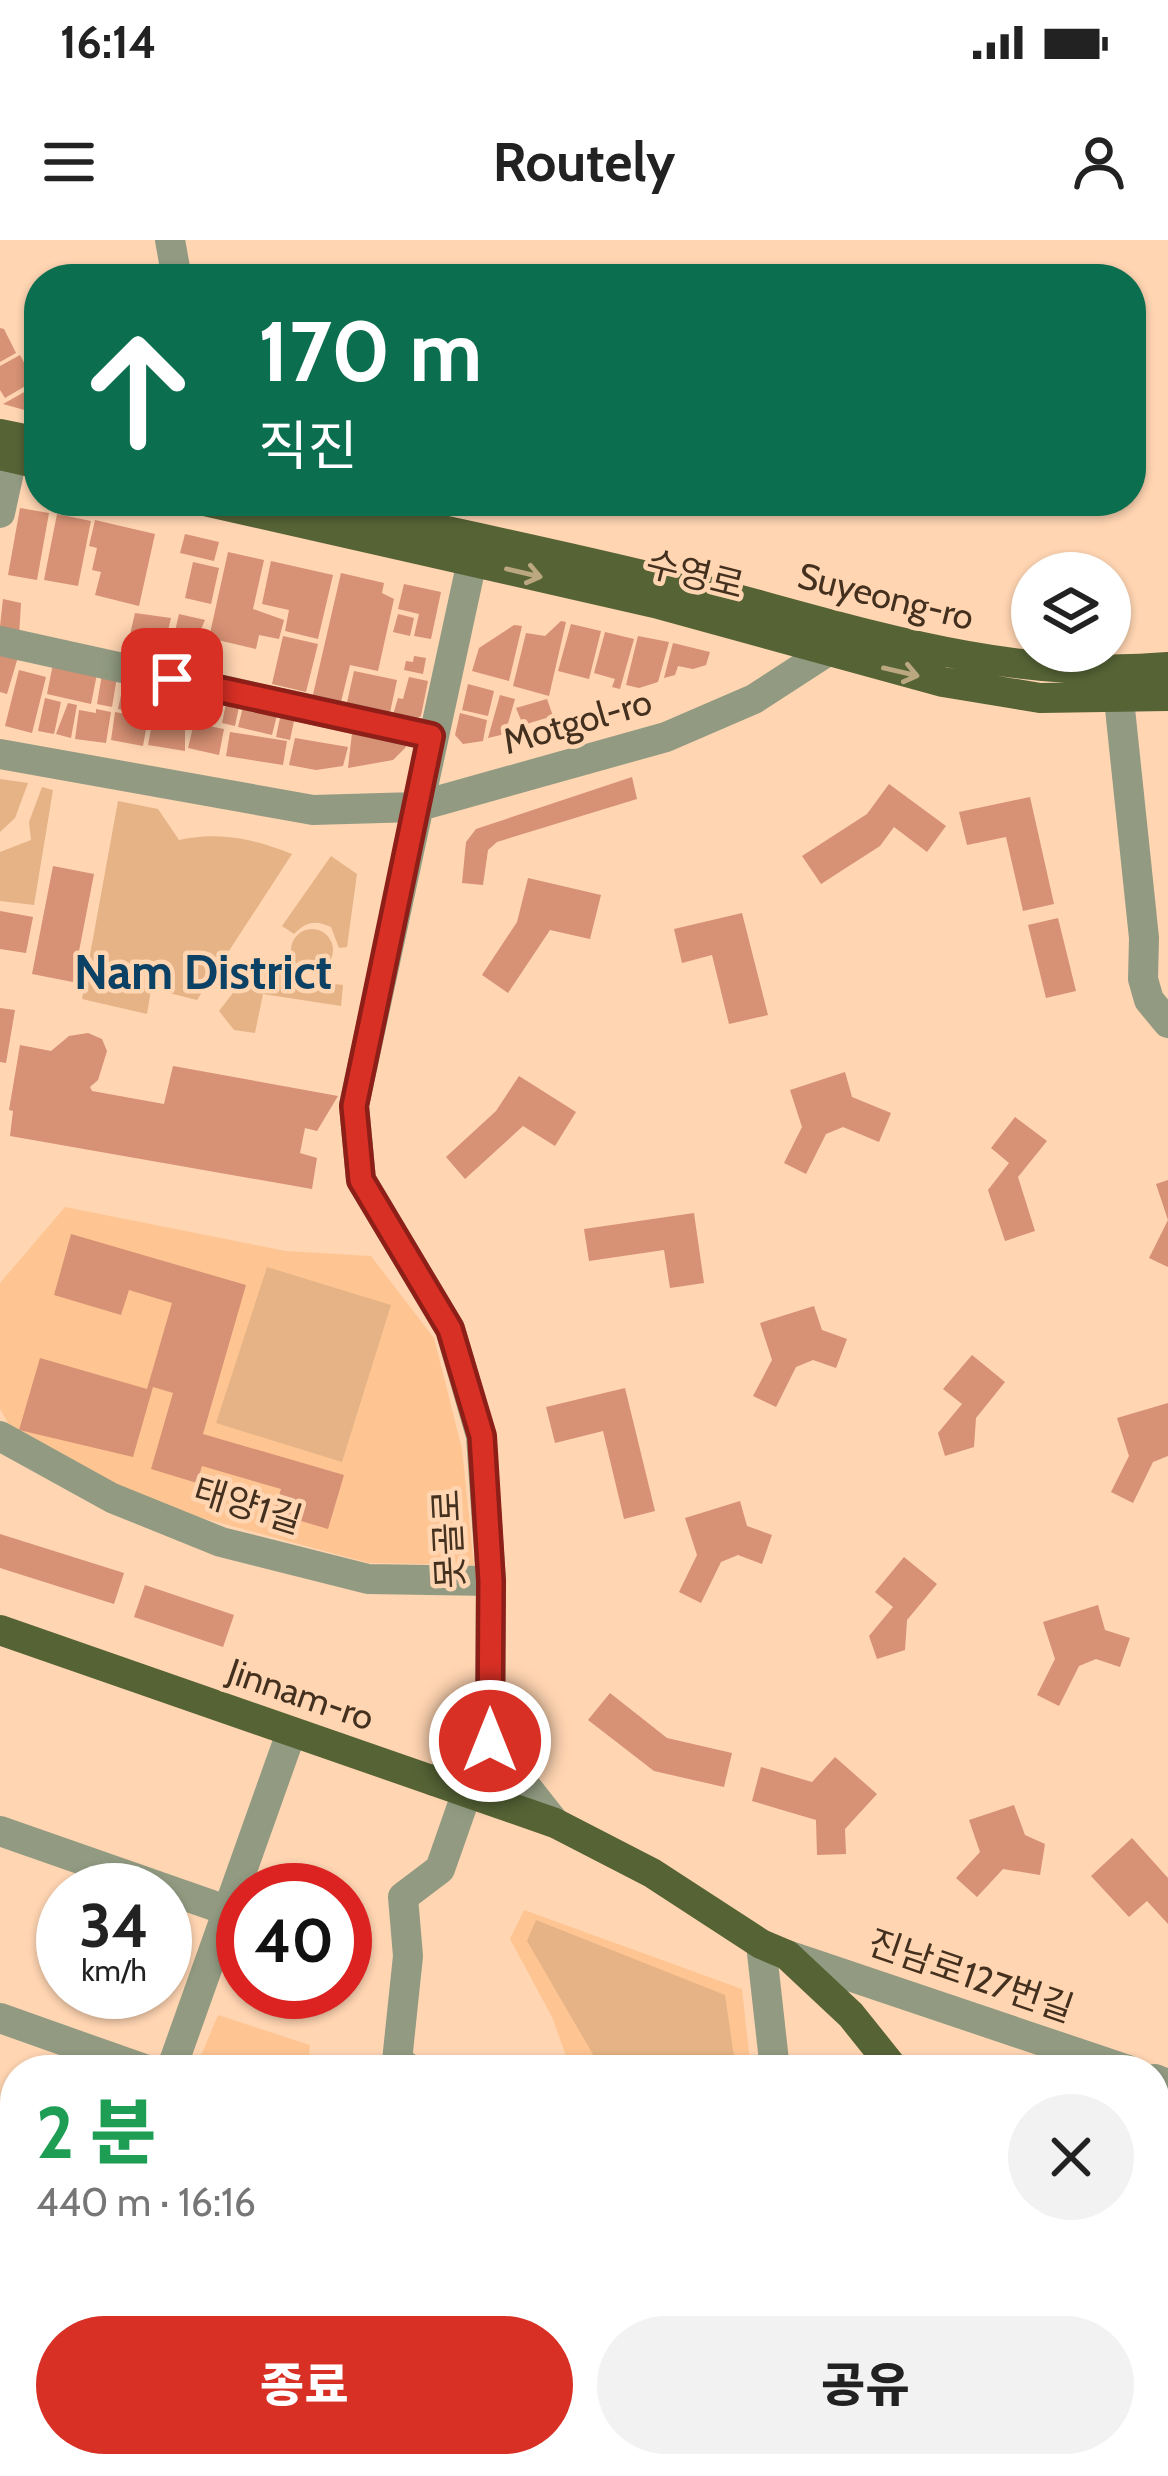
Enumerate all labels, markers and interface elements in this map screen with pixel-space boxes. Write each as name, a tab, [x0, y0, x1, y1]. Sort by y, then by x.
text: 16:14	[60, 15, 156, 69]
icon: menu	[36, 129, 102, 195]
text: Routely	[493, 129, 675, 195]
icon: person	[1066, 129, 1132, 195]
text: 170 m	[258, 300, 482, 402]
icon: ahead	[60, 312, 216, 468]
text: 직진	[258, 413, 357, 479]
street label: 수영로	[641, 541, 749, 607]
map controls	[1011, 552, 1131, 672]
button: layers	[1011, 552, 1131, 672]
street label: Suyeong-ro	[793, 553, 979, 639]
one-way arrow	[504, 563, 542, 585]
pin	[121, 628, 223, 730]
icon: arrive	[139, 646, 205, 712]
one-way arrow	[881, 662, 919, 684]
street label: Motgol-ro	[498, 679, 656, 763]
district label: Nam District	[74, 943, 332, 1001]
street label: 태양1길	[188, 1468, 308, 1542]
street label: 못골로	[423, 1488, 473, 1590]
street label: Jinnam-ro	[221, 1648, 380, 1739]
position arrow	[427, 1678, 553, 1804]
speed limit sign: 40	[216, 1863, 372, 2019]
text: 34	[79, 1889, 149, 1962]
street label: 진남로127번길	[863, 1919, 1079, 2031]
text: km/h	[81, 1952, 147, 1989]
text: 2 분	[36, 2089, 157, 2176]
button: close	[1008, 2094, 1134, 2220]
text: 440 m · 16:16	[36, 2178, 256, 2226]
button: 종료	[36, 2316, 573, 2454]
button: 공유	[597, 2316, 1134, 2454]

